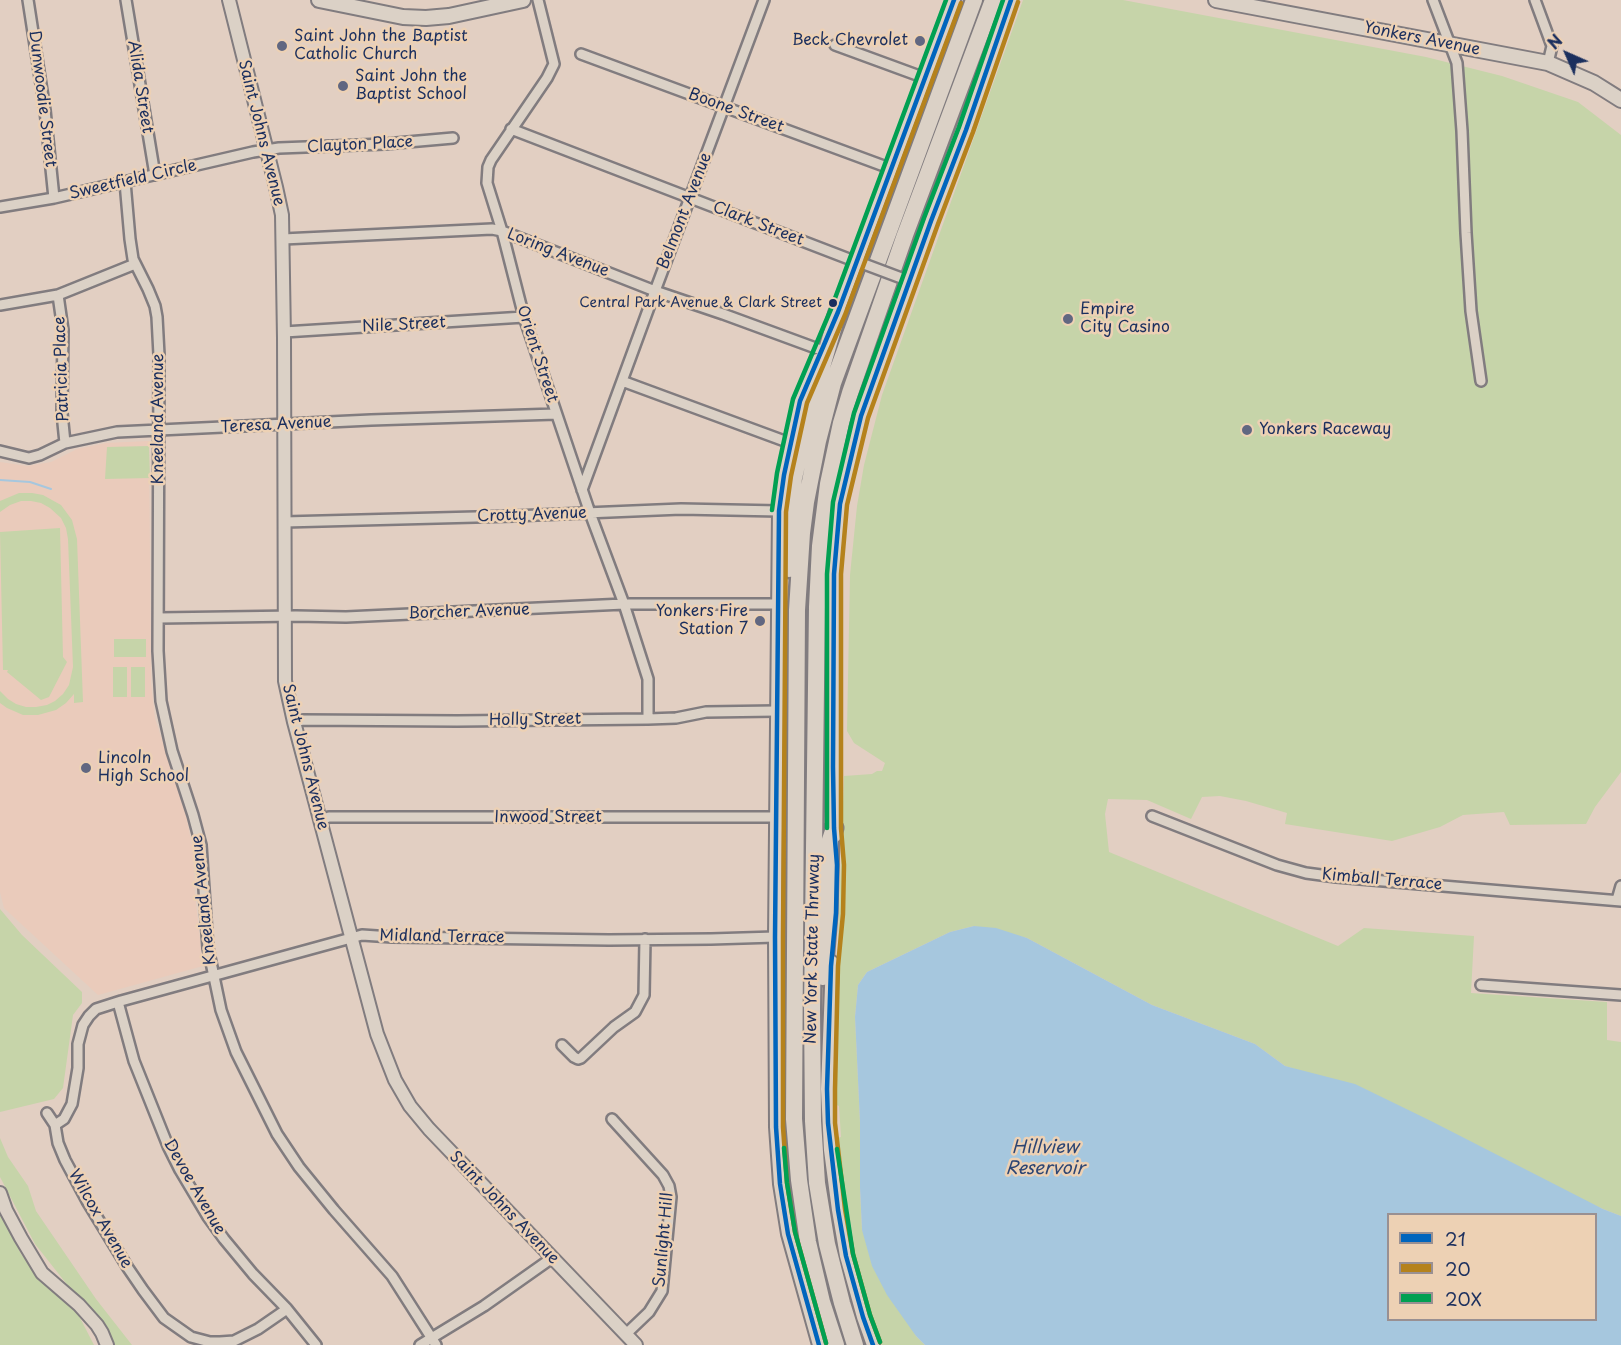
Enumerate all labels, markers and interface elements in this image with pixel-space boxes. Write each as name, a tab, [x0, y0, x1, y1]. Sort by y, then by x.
street label: Yonkers Avenue	[1362, 18, 1482, 60]
north arrow	[1537, 24, 1597, 84]
place label: Saint John the Baptist Catholic Church	[294, 27, 468, 65]
text: N	[1541, 28, 1567, 54]
street label: Dunwoodie Street	[24, 30, 60, 168]
place label: Beck Chevrolet	[792, 31, 908, 51]
marker: Beck Chevrolet	[913, 34, 927, 48]
street label: Alida Street	[123, 39, 157, 135]
marker: Saint John the Baptist Catholic Church	[275, 39, 289, 53]
street label: Saint Johns Avenue	[234, 58, 288, 208]
place label: Saint John the Baptist School	[355, 67, 467, 105]
marker: Saint John the Baptist School	[336, 79, 350, 93]
street label: Boone Street	[686, 85, 786, 137]
street label: Clayton Place	[306, 133, 414, 157]
street label: Belmont Avenue	[654, 150, 716, 272]
street label: Sweetfield Circle	[67, 156, 199, 204]
street label: Clark Street	[710, 198, 806, 250]
street label: Loring Avenue	[504, 225, 612, 281]
place label: Central Park Avenue & Clark Street	[579, 295, 822, 311]
marker: Central Park Avenue & Clark Street	[827, 297, 839, 309]
place label: Empire City Casino	[1080, 300, 1170, 338]
street label: Orient Street	[512, 303, 562, 405]
marker: Empire City Casino	[1061, 312, 1075, 326]
street label: Nile Street	[362, 313, 446, 337]
street label: Patricia Place	[51, 316, 73, 422]
street label: Kneeland Avenue	[149, 354, 169, 484]
street label: Teresa Avenue	[220, 413, 332, 437]
place label: Yonkers Raceway	[1259, 420, 1391, 440]
marker: Yonkers Raceway	[1240, 423, 1254, 437]
street label: Crotty Avenue	[477, 503, 587, 527]
street label: Borcher Avenue	[408, 600, 530, 624]
place label: Yonkers Fire Station 7	[656, 602, 748, 640]
marker: Yonkers Fire Station 7	[753, 614, 767, 628]
street label: Saint Johns Avenue	[278, 682, 332, 832]
street label: Holly Street	[489, 710, 581, 730]
place label: Lincoln High School	[98, 749, 189, 787]
marker: Lincoln High School	[79, 761, 93, 775]
street label: Inwood Street	[494, 808, 602, 828]
street label: Kneeland Avenue	[188, 834, 220, 966]
street label: New York State Thruway	[802, 854, 824, 1044]
street label: Kimball Terrace	[1321, 865, 1443, 895]
street label: Midland Terrace	[379, 926, 505, 948]
street label: Devoe Avenue	[159, 1136, 229, 1238]
water label: Hillview Reservoir	[1005, 1137, 1085, 1180]
street label: Saint Johns Avenue	[445, 1148, 563, 1268]
street label: Wilcox Avenue	[64, 1166, 136, 1272]
street label: Sunlight Hill	[650, 1192, 678, 1288]
legend	[1387, 1213, 1597, 1321]
text: 21	[1445, 1225, 1466, 1252]
text: 20	[1445, 1255, 1471, 1282]
text: 20X	[1445, 1285, 1482, 1312]

